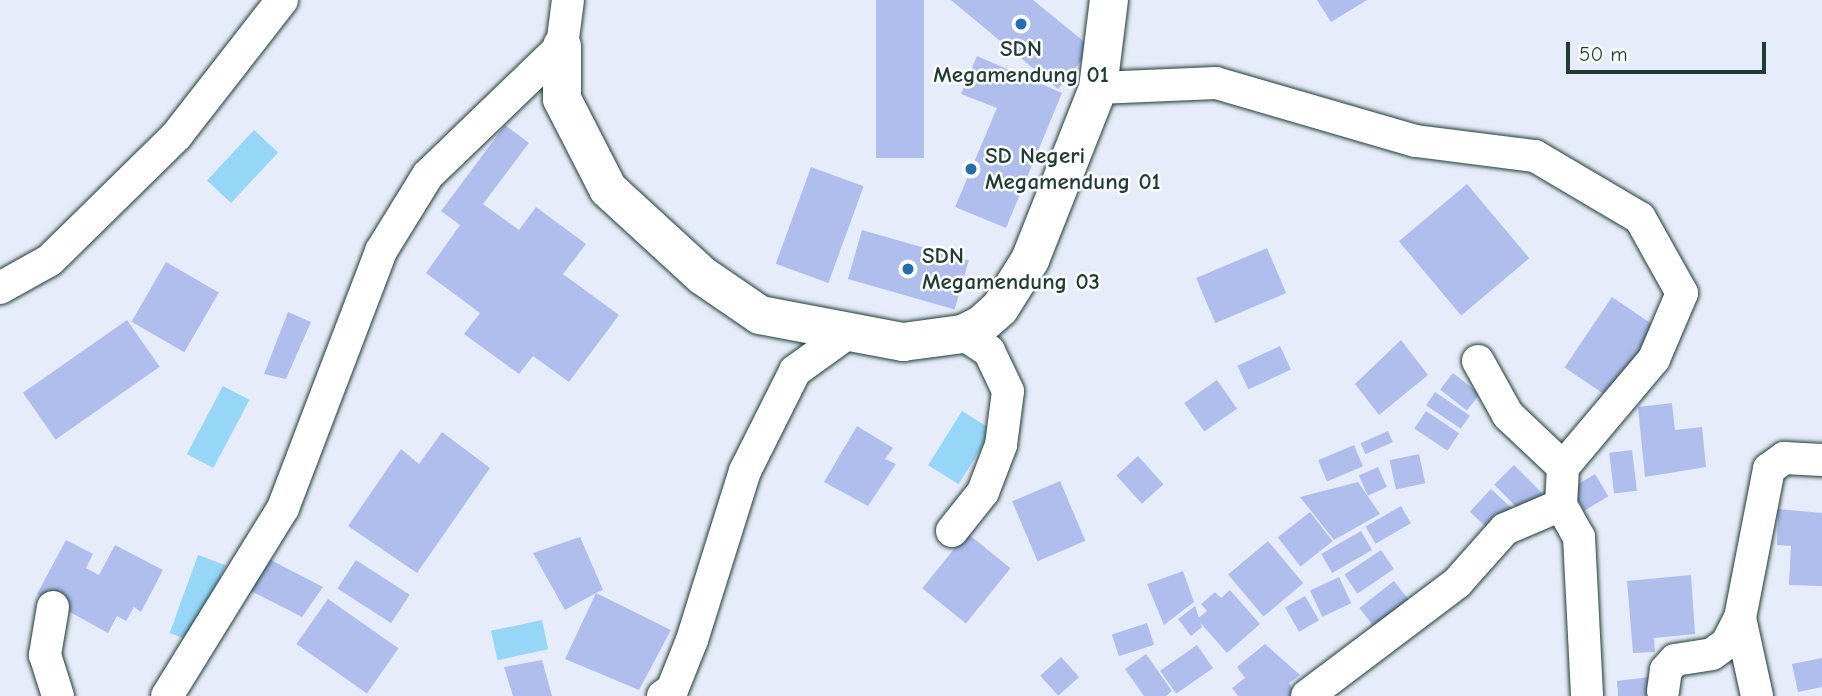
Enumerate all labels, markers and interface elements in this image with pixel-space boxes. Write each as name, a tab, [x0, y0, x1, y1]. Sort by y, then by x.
marker: SDN Megamendung 01	[1013, 16, 1029, 32]
scale bar	[1570, 28, 1770, 72]
place label: SDN Megamendung 01	[933, 35, 1109, 89]
text: 50 m	[1579, 42, 1628, 66]
place label: SD Negeri Megamendung 01	[985, 142, 1161, 196]
marker: SD Negeri Megamendung 01	[963, 161, 979, 177]
place label: SDN Megamendung 03	[922, 242, 1100, 296]
marker: SDN Megamendung 03	[900, 261, 916, 277]

